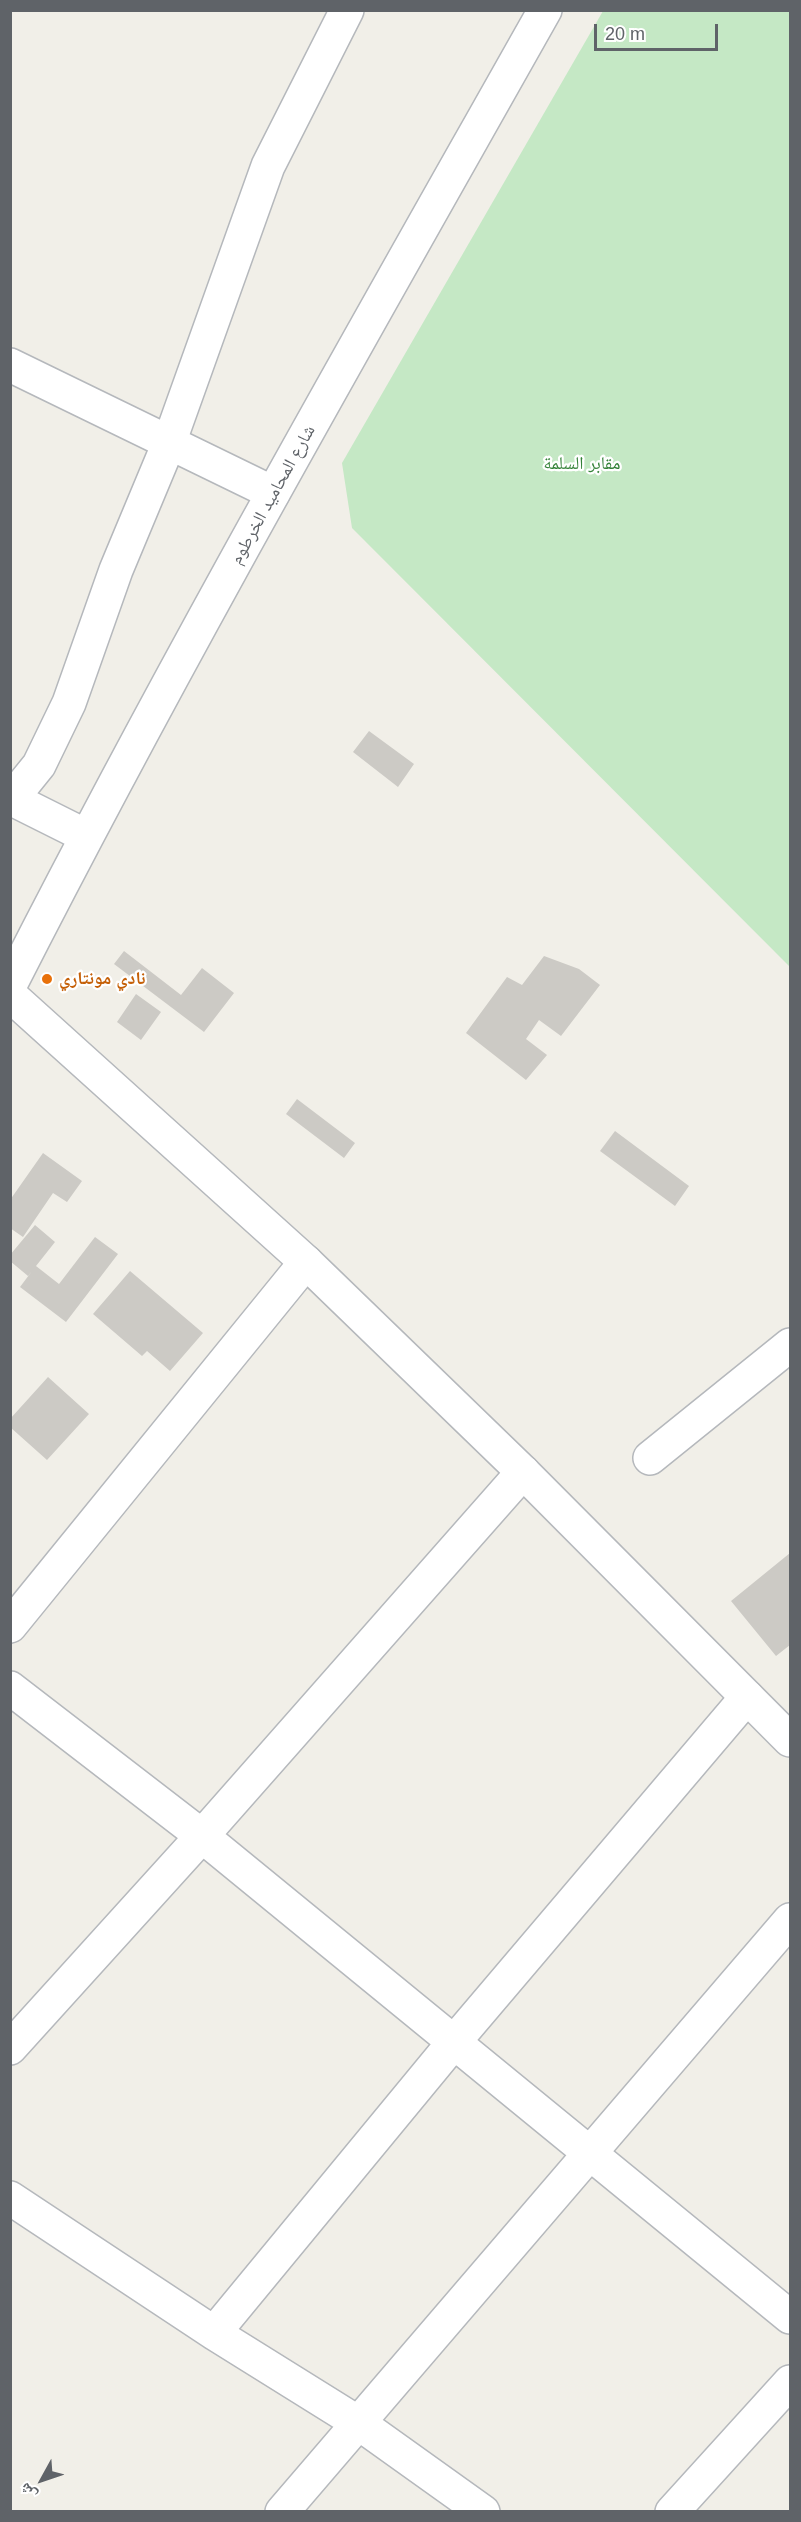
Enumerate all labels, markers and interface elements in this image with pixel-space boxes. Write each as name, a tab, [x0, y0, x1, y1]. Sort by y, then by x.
scale bar	[597, 12, 722, 50]
text: 20 m	[605, 24, 645, 44]
street label: شارع المحاميد الخرطوم	[226, 422, 320, 568]
park label: مقابر السلمة	[544, 453, 620, 475]
place label: نادي مونتاري	[59, 968, 146, 990]
marker: نادي مونتاري	[40, 972, 54, 986]
north arrow	[12, 2450, 72, 2510]
text: ش	[16, 2480, 40, 2504]

